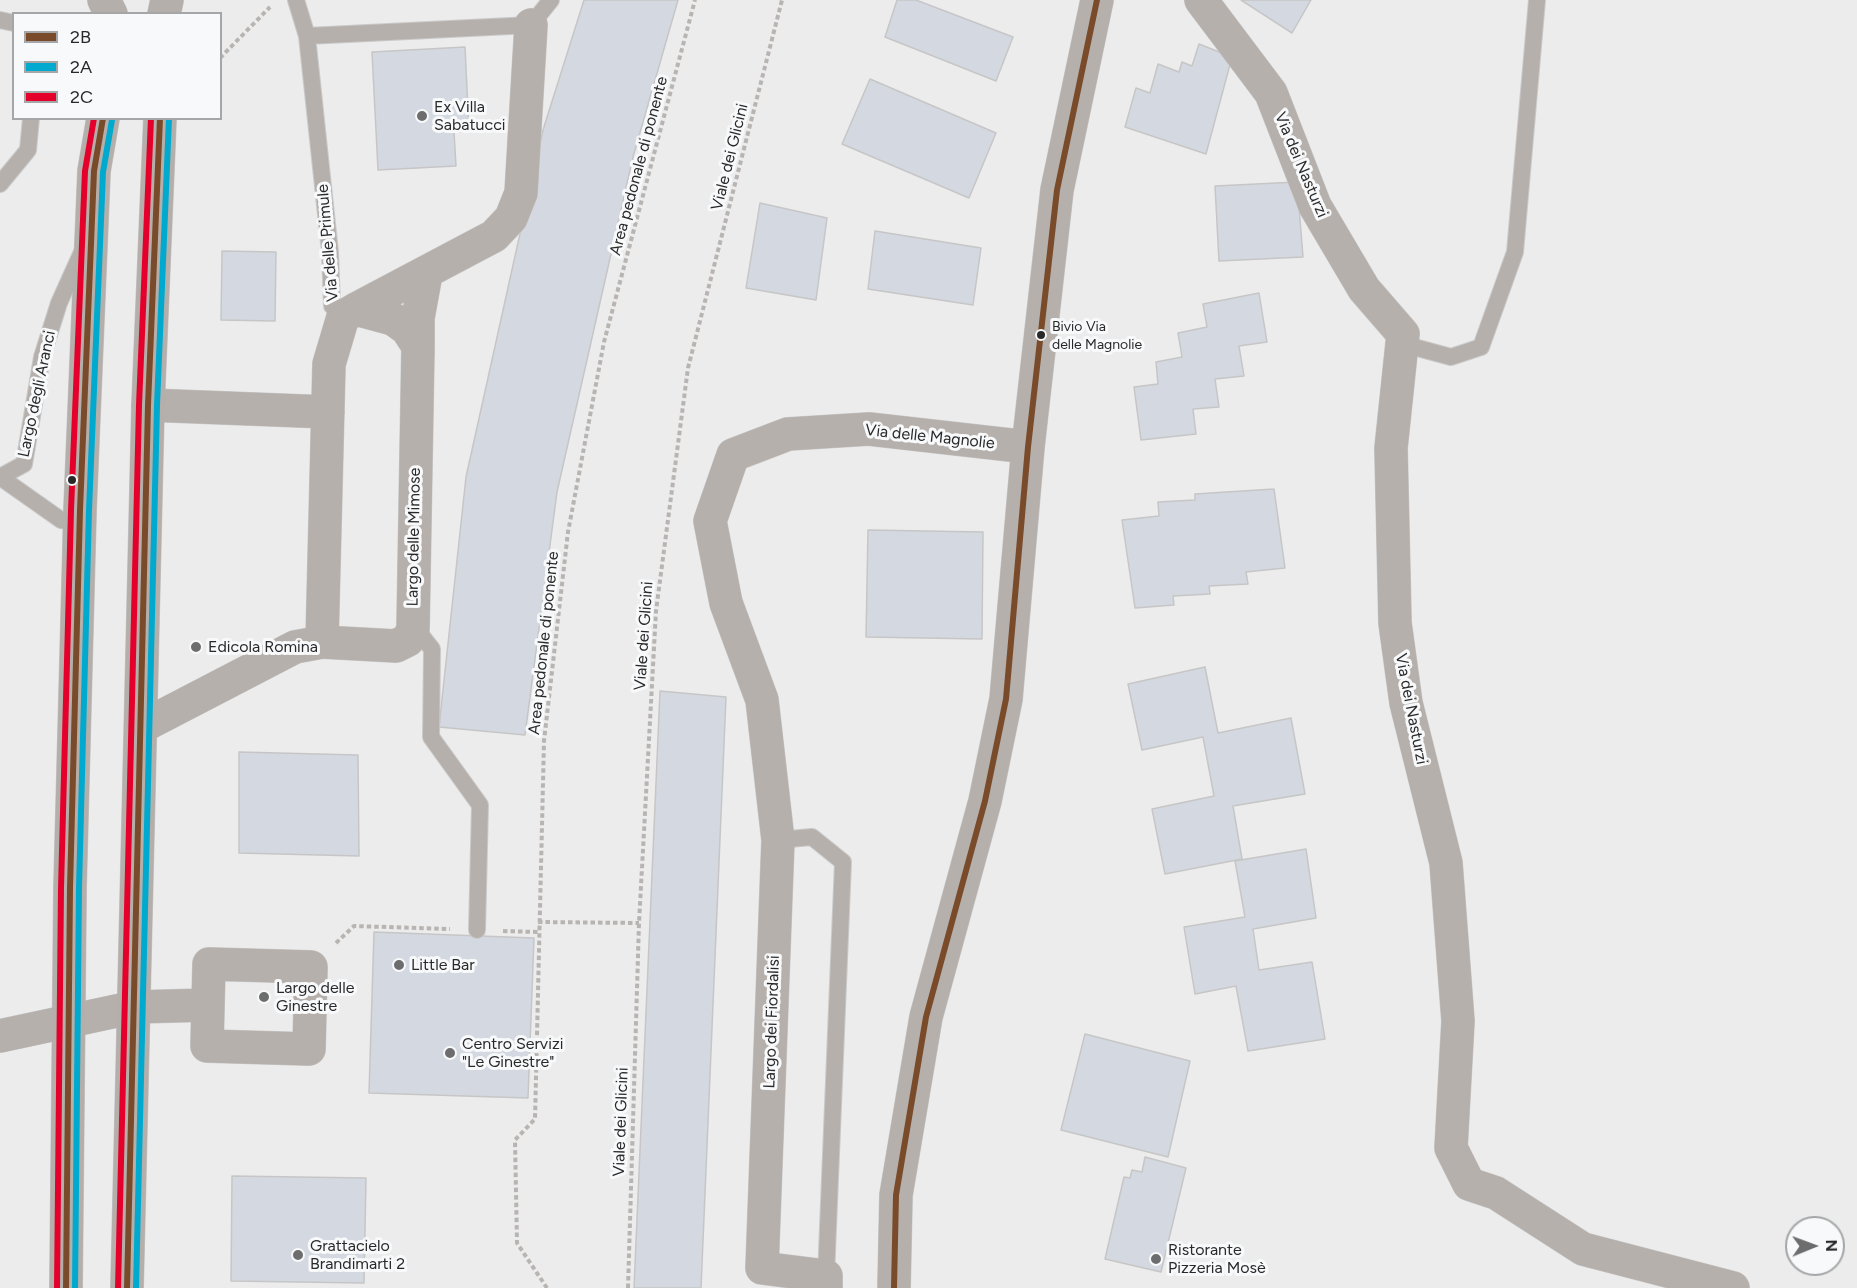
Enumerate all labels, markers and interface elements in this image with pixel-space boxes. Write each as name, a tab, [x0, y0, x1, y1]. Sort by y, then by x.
legend	[12, 12, 222, 120]
text: 2B	[70, 26, 91, 48]
text: 2A	[70, 56, 92, 78]
street label: Area pedonale di ponente	[606, 74, 672, 258]
text: 2C	[70, 86, 93, 108]
place label: Ex Villa Sabatucci	[434, 97, 506, 135]
street label: Viale dei Glicini	[707, 102, 753, 212]
marker: Ex Villa Sabatucci	[415, 109, 429, 123]
street label: Via dei Nasturzi	[1270, 109, 1332, 221]
street label: Via delle Primule	[313, 183, 343, 303]
place label: Bivio Via delle Magnolie	[1052, 319, 1142, 352]
street label: Largo degli Aranci	[14, 329, 60, 459]
marker: Bivio Via delle Magnolie	[1035, 329, 1047, 341]
street label: Via delle Magnolie	[864, 421, 996, 453]
street label: Largo delle Mimose	[403, 467, 425, 607]
unlabelled marker	[66, 474, 78, 486]
street label: Area pedonale di ponente	[525, 550, 563, 736]
street label: Viale dei Glicini	[631, 581, 657, 691]
place label: Edicola Romina	[208, 637, 318, 657]
marker: Edicola Romina	[189, 640, 203, 654]
street label: Via dei Nasturzi	[1391, 652, 1431, 766]
place label: Little Bar	[411, 955, 475, 975]
street label: Largo dei Fiordalisi	[760, 955, 784, 1089]
marker: Little Bar	[392, 958, 406, 972]
place label: Largo delle Ginestre	[276, 978, 354, 1016]
marker: Largo delle Ginestre	[257, 990, 271, 1004]
place label: Centro Servizi "Le Ginestre"	[462, 1034, 563, 1072]
marker: Centro Servizi "Le Ginestre"	[443, 1046, 457, 1060]
street label: Viale dei Glicini	[609, 1067, 633, 1177]
north arrow	[1785, 1216, 1845, 1276]
place label: Grattacielo Brandimarti 2	[310, 1236, 405, 1274]
text: N	[1822, 1239, 1841, 1252]
place label: Ristorante Pizzeria Mosè	[1168, 1240, 1266, 1278]
marker: Grattacielo Brandimarti 2	[291, 1248, 305, 1262]
marker: Ristorante Pizzeria Mosè	[1149, 1252, 1163, 1266]

